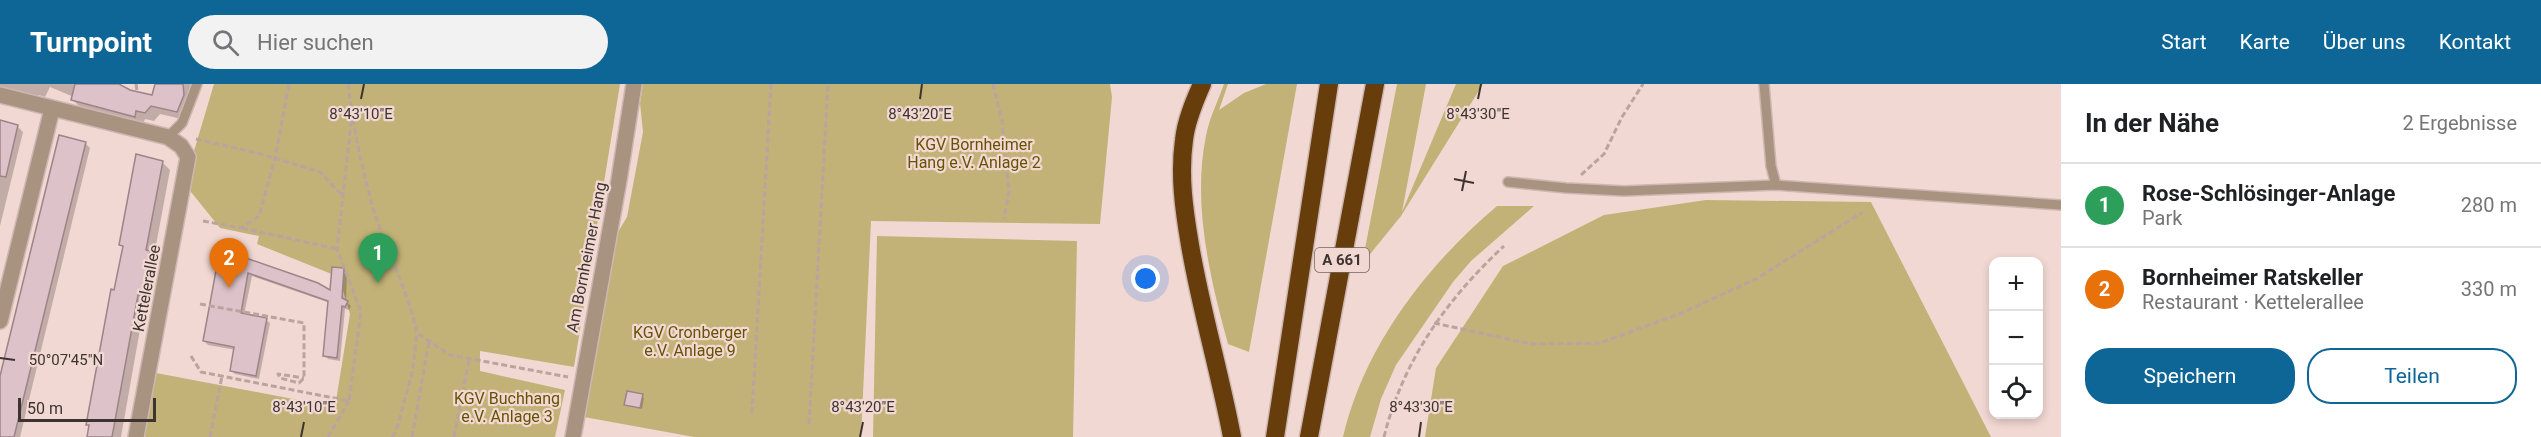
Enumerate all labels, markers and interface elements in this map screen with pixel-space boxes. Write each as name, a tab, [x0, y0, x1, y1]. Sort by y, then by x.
search box	[188, 15, 608, 69]
text: Turnpoint	[30, 26, 152, 59]
icon: search	[209, 26, 242, 59]
text: Hier suchen	[257, 30, 374, 55]
text: Start	[2161, 30, 2207, 54]
text: Karte	[2240, 30, 2290, 54]
text: Über uns	[2323, 30, 2406, 54]
text: Kontakt	[2439, 30, 2511, 54]
text: 8°43'10"E	[329, 105, 393, 123]
text: 8°43'20"E	[888, 105, 952, 123]
text: 8°43'30"E	[1446, 105, 1510, 123]
text: In der Nähe	[2085, 108, 2219, 138]
text: 2 Ergebnisse	[2403, 111, 2517, 135]
park label: KGV Bornheimer Hang e.V. Anlage 2	[907, 135, 1041, 172]
street label: Am Bornheimer Hang	[563, 180, 610, 334]
text: Rose-Schlösinger-Anlage	[2142, 181, 2395, 206]
text: 1	[2099, 193, 2110, 217]
text: 280 m	[2461, 193, 2517, 217]
text: Park	[2142, 206, 2182, 230]
pin: 1	[358, 234, 398, 283]
pin: 2	[210, 238, 248, 288]
street label: Kettelerallee	[129, 243, 164, 333]
road number: A 661	[1315, 248, 1369, 272]
map controls	[1989, 257, 2043, 419]
button: +	[1989, 257, 2043, 311]
your location	[1131, 264, 1160, 293]
text: Bornheimer Ratskeller	[2142, 265, 2363, 290]
text: 2	[2099, 277, 2110, 301]
text: 330 m	[2461, 277, 2517, 301]
text: Restaurant · Kettelerallee	[2142, 290, 2364, 314]
button: −	[1989, 311, 2043, 365]
park label: KGV Cronberger e.V. Anlage 9	[633, 323, 748, 360]
button: Speichern	[2085, 348, 2295, 404]
button: Teilen	[2307, 348, 2517, 404]
text: 50°07'45"N	[29, 351, 103, 369]
button: locate	[1989, 365, 2043, 419]
park label: KGV Buchhang e.V. Anlage 3	[454, 389, 560, 426]
scale bar	[18, 395, 156, 422]
text: 8°43'10"E	[272, 398, 336, 416]
text: 8°43'20"E	[831, 398, 895, 416]
text: 8°43'30"E	[1389, 398, 1453, 416]
text: 50 m	[27, 399, 63, 418]

